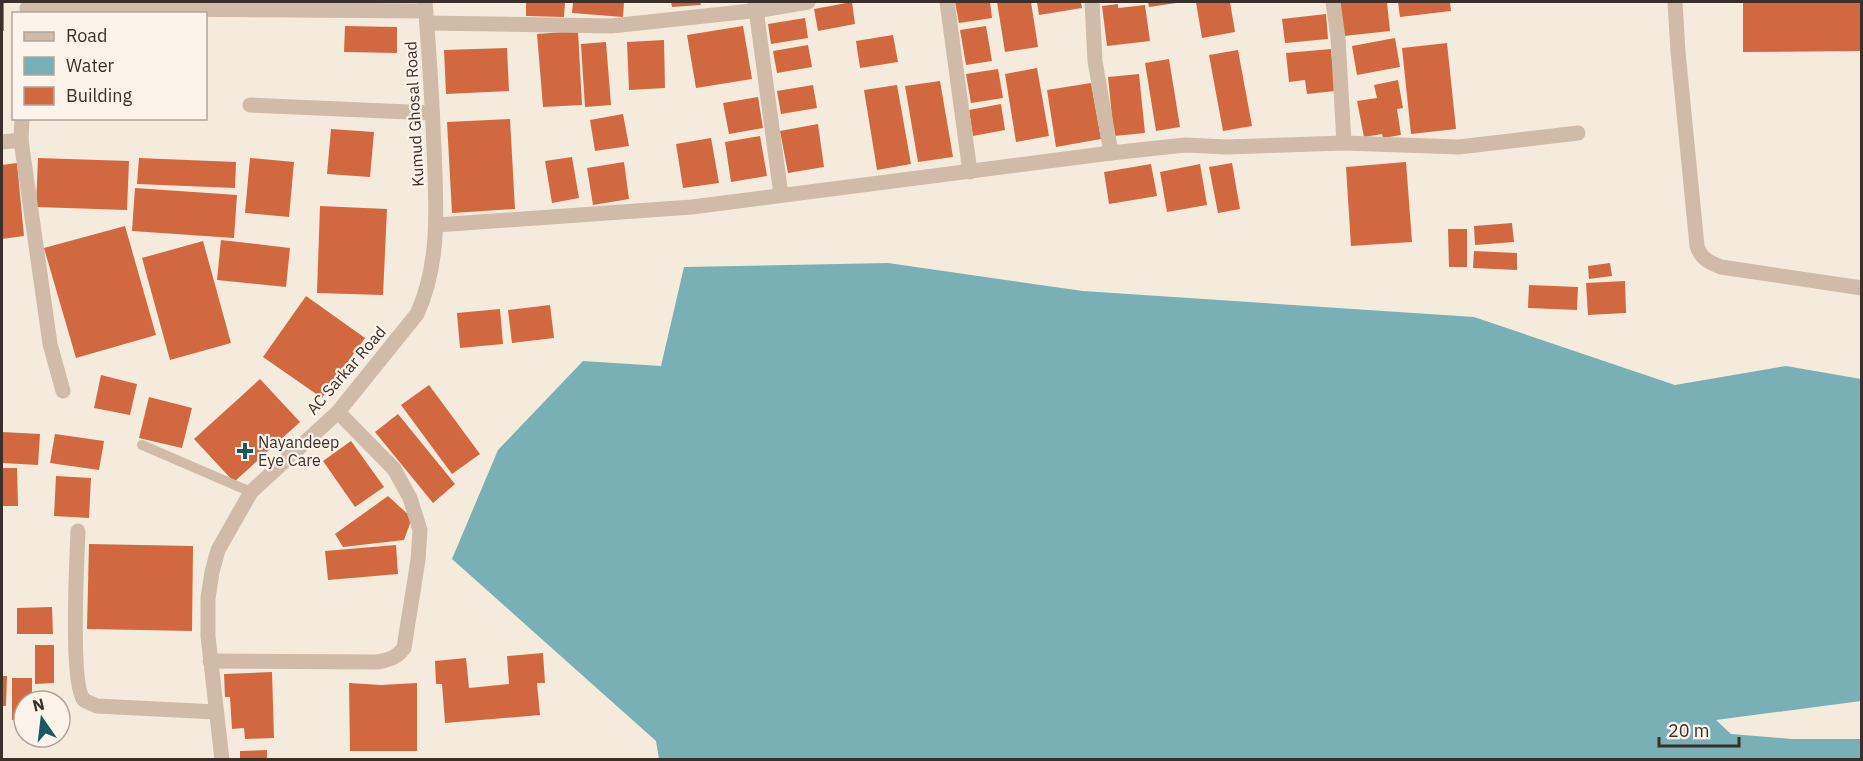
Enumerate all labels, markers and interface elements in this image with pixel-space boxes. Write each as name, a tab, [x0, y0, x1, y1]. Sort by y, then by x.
legend	[12, 12, 207, 120]
text: Road	[66, 24, 107, 47]
street label: Kumud Ghosal Road	[400, 41, 428, 187]
text: Water	[66, 54, 115, 77]
text: Building	[66, 84, 133, 107]
street label: AC Sarkar Road	[302, 322, 390, 418]
place label: Nayandeep Eye Care	[258, 432, 339, 470]
marker: Nayandeep Eye Care	[236, 442, 254, 460]
north arrow	[12, 689, 72, 749]
text: N	[30, 693, 46, 716]
scale bar	[1659, 710, 1738, 748]
text: 20 m	[1668, 719, 1710, 742]

